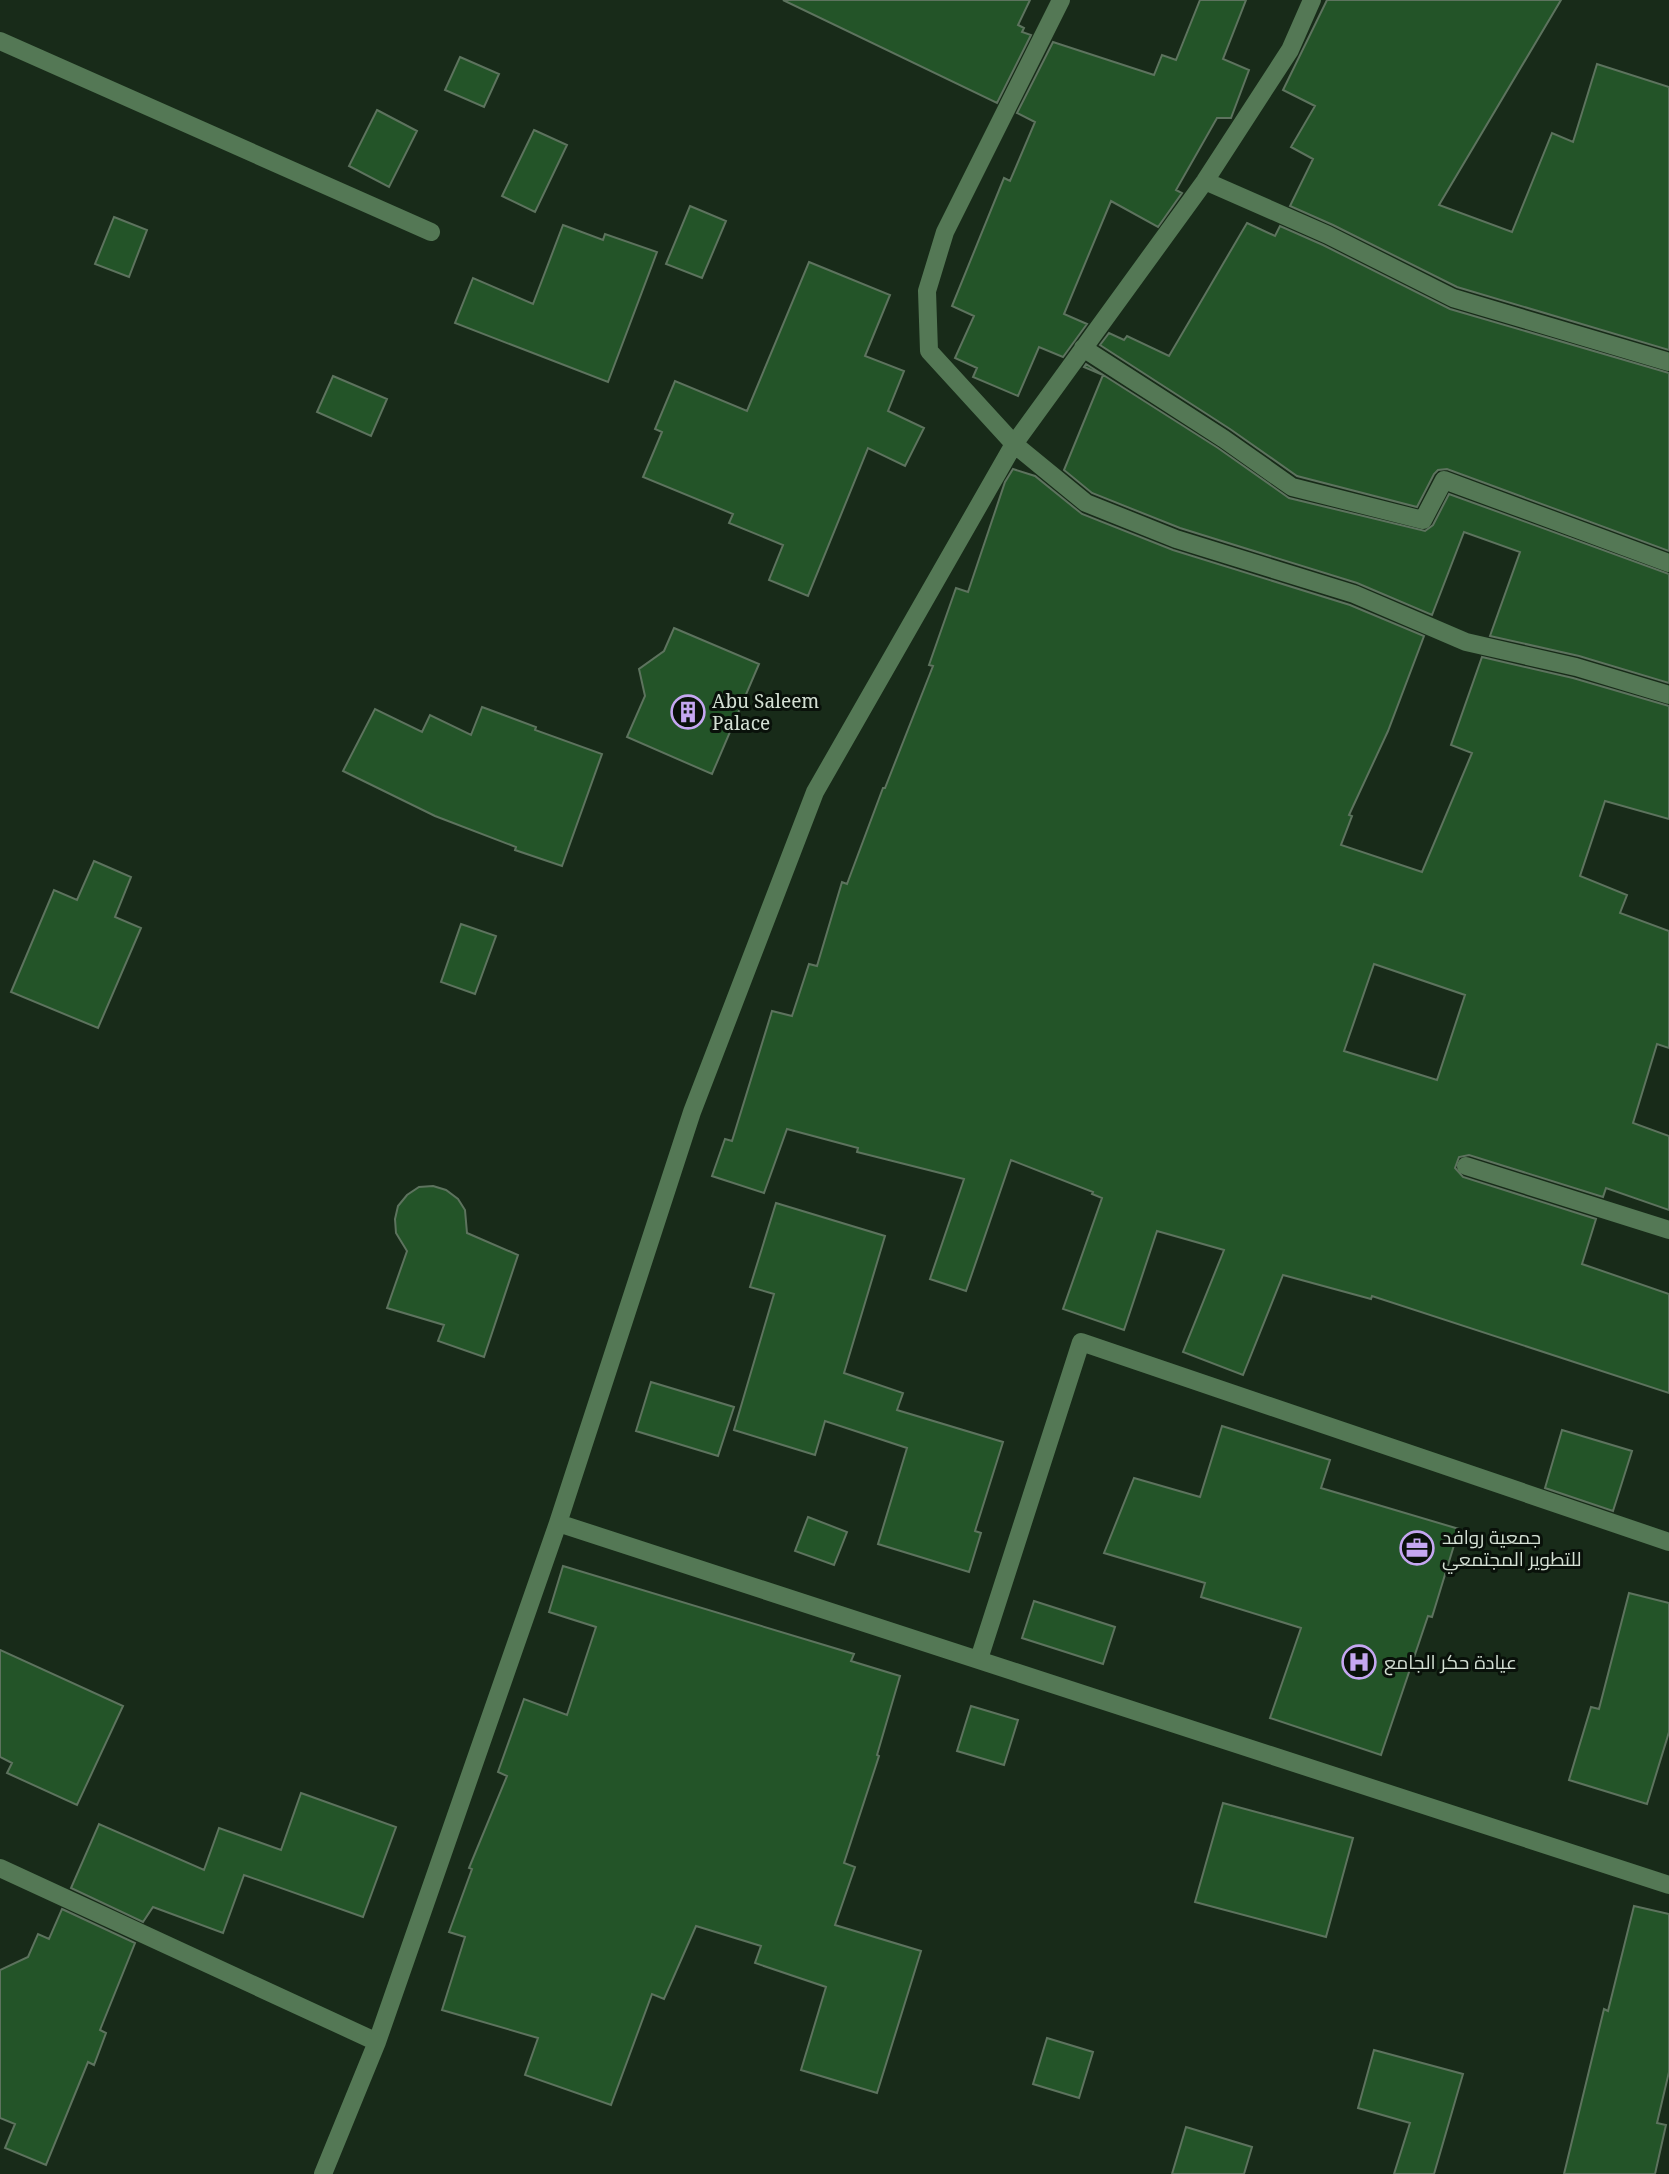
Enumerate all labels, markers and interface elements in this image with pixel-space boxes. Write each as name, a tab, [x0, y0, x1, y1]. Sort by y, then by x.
place label: Abu Saleem Palace	[712, 688, 819, 736]
building icon: Abu Saleem Palace	[669, 693, 707, 731]
place label: جمعية روافد للتطوير المجتمعي	[1442, 1524, 1581, 1574]
office icon: جمعية روافد للتطوير المجتمعي	[1398, 1529, 1436, 1567]
hospital icon: عيادة حكر الجامع	[1340, 1643, 1378, 1681]
place label: عيادة حكر الجامع	[1384, 1649, 1517, 1676]

